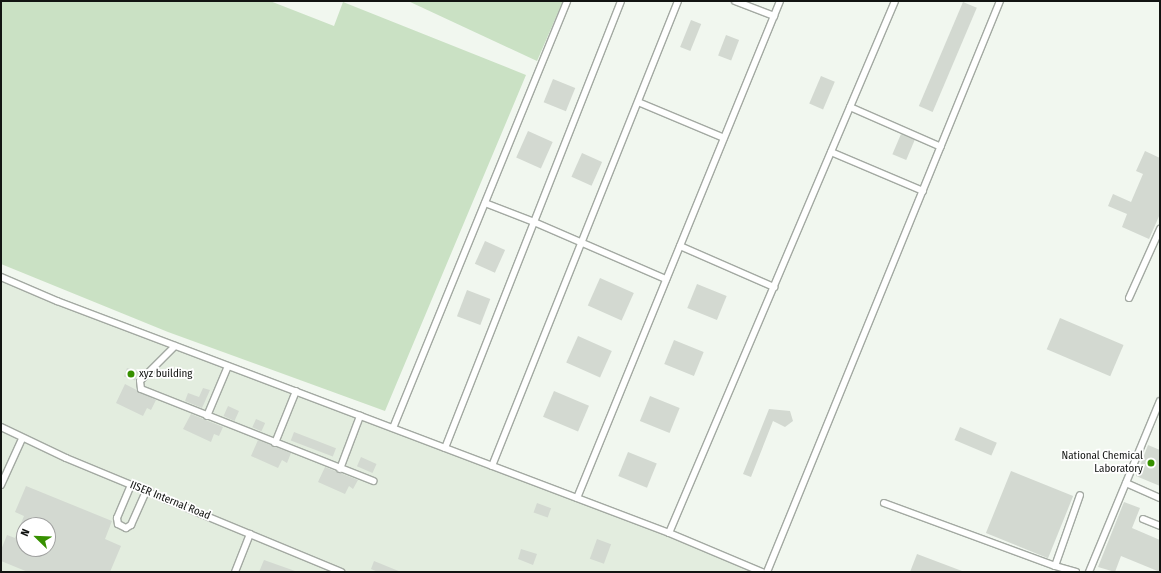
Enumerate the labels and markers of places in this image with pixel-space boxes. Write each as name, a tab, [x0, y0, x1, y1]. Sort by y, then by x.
place label: xyz building	[139, 367, 193, 381]
marker: xyz building	[126, 369, 136, 379]
place label: National Chemical Laboratory	[1061, 450, 1143, 476]
marker: National Chemical Laboratory	[1146, 458, 1156, 468]

